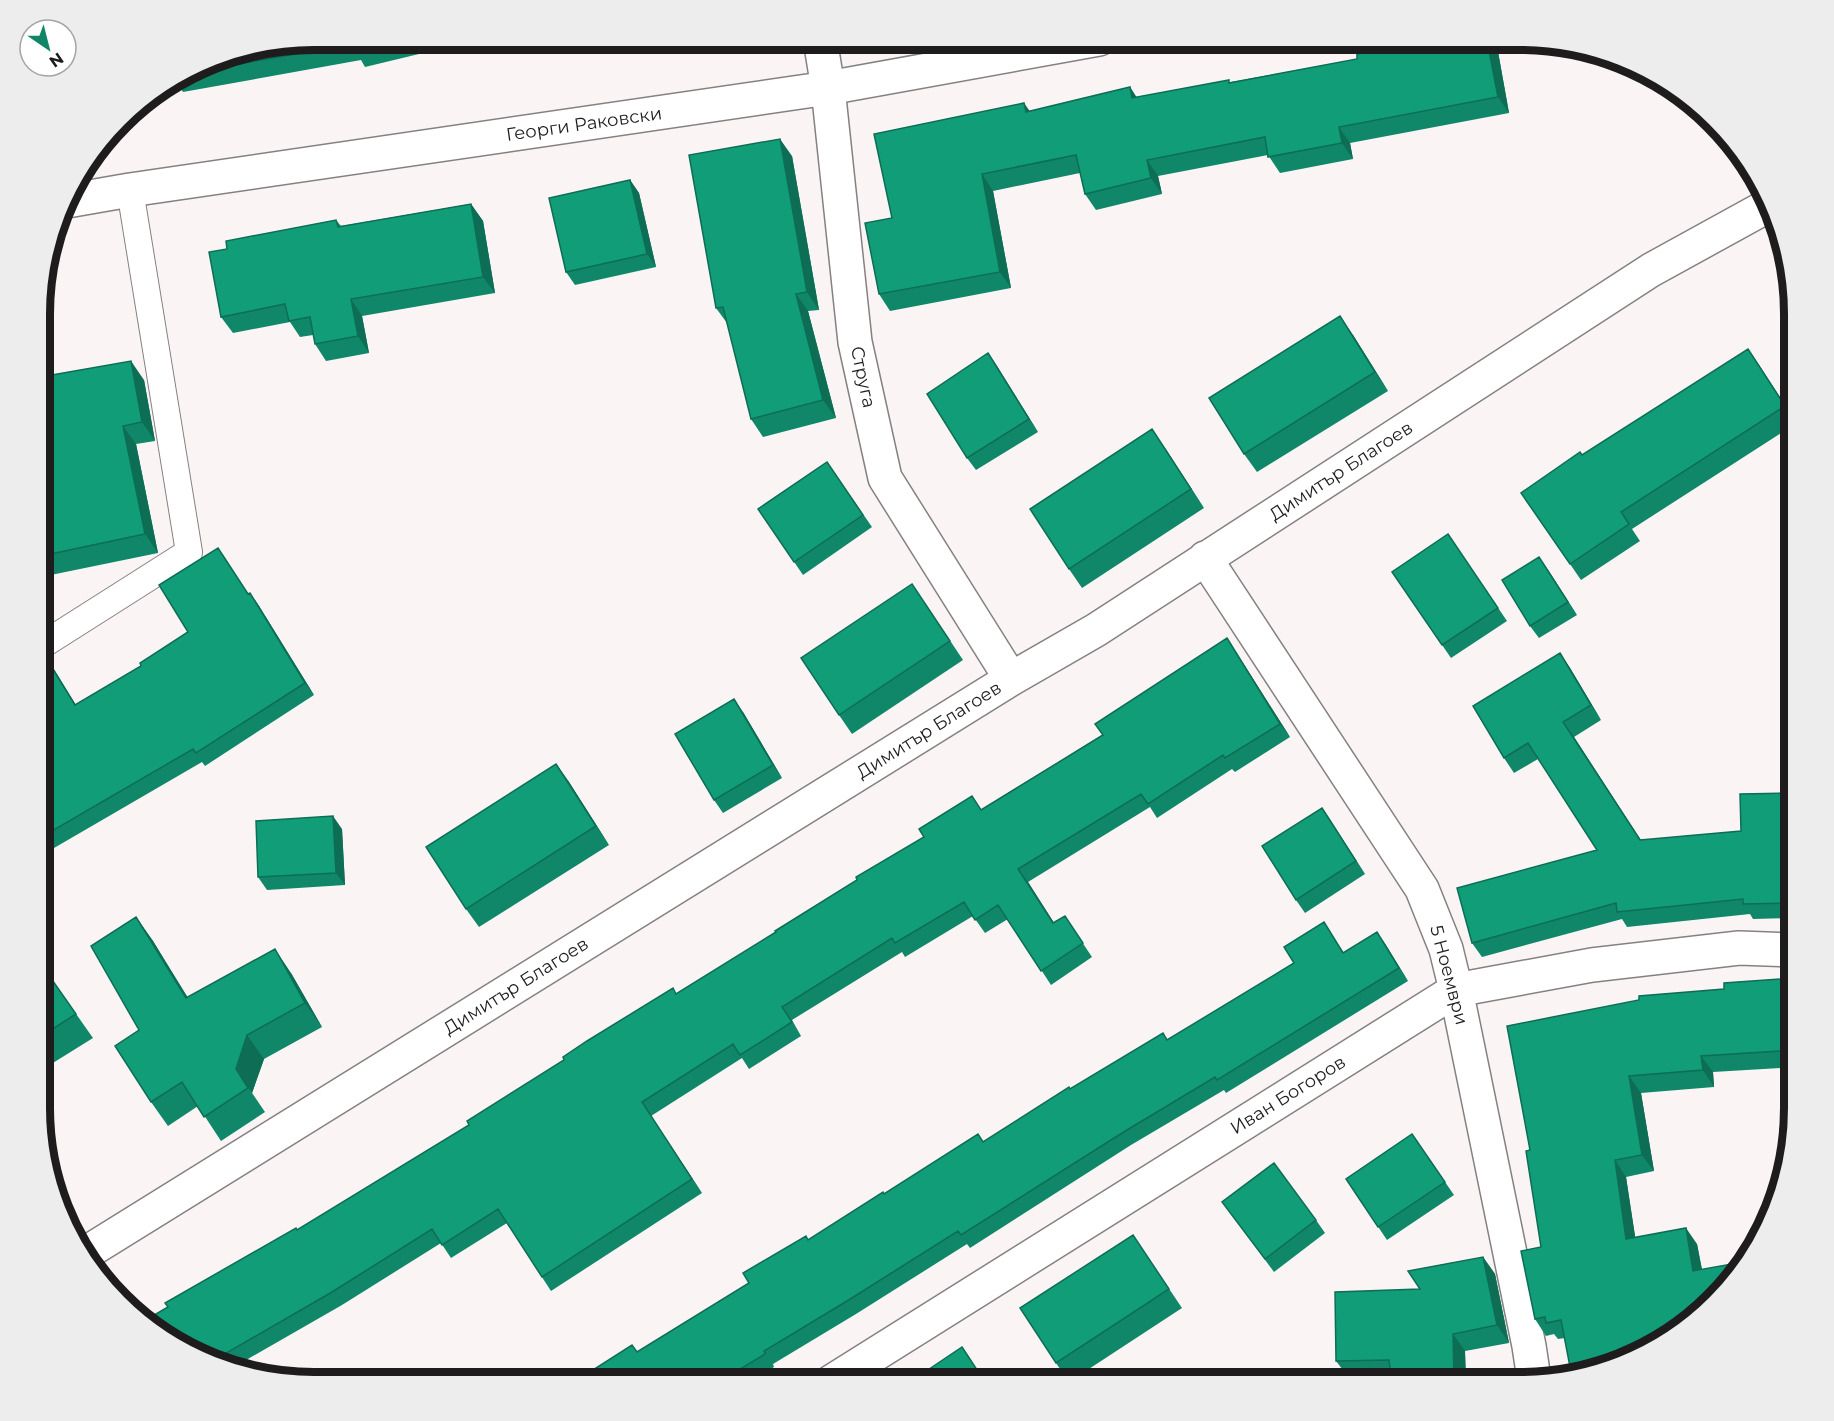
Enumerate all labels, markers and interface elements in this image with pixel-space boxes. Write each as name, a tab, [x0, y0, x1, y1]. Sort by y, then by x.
north arrow	[18, 18, 78, 78]
text: N	[46, 48, 67, 71]
street label: Георги Раковски	[505, 102, 663, 146]
street label: Струга	[846, 344, 880, 410]
street label: Димитър Благоев	[1265, 416, 1417, 526]
street label: Димитър Благоев	[853, 677, 1005, 783]
street label: 5 Ноември	[1425, 923, 1473, 1027]
street label: Димитър Благоев	[440, 933, 592, 1039]
street label: Иван Богоров	[1226, 1051, 1350, 1139]

